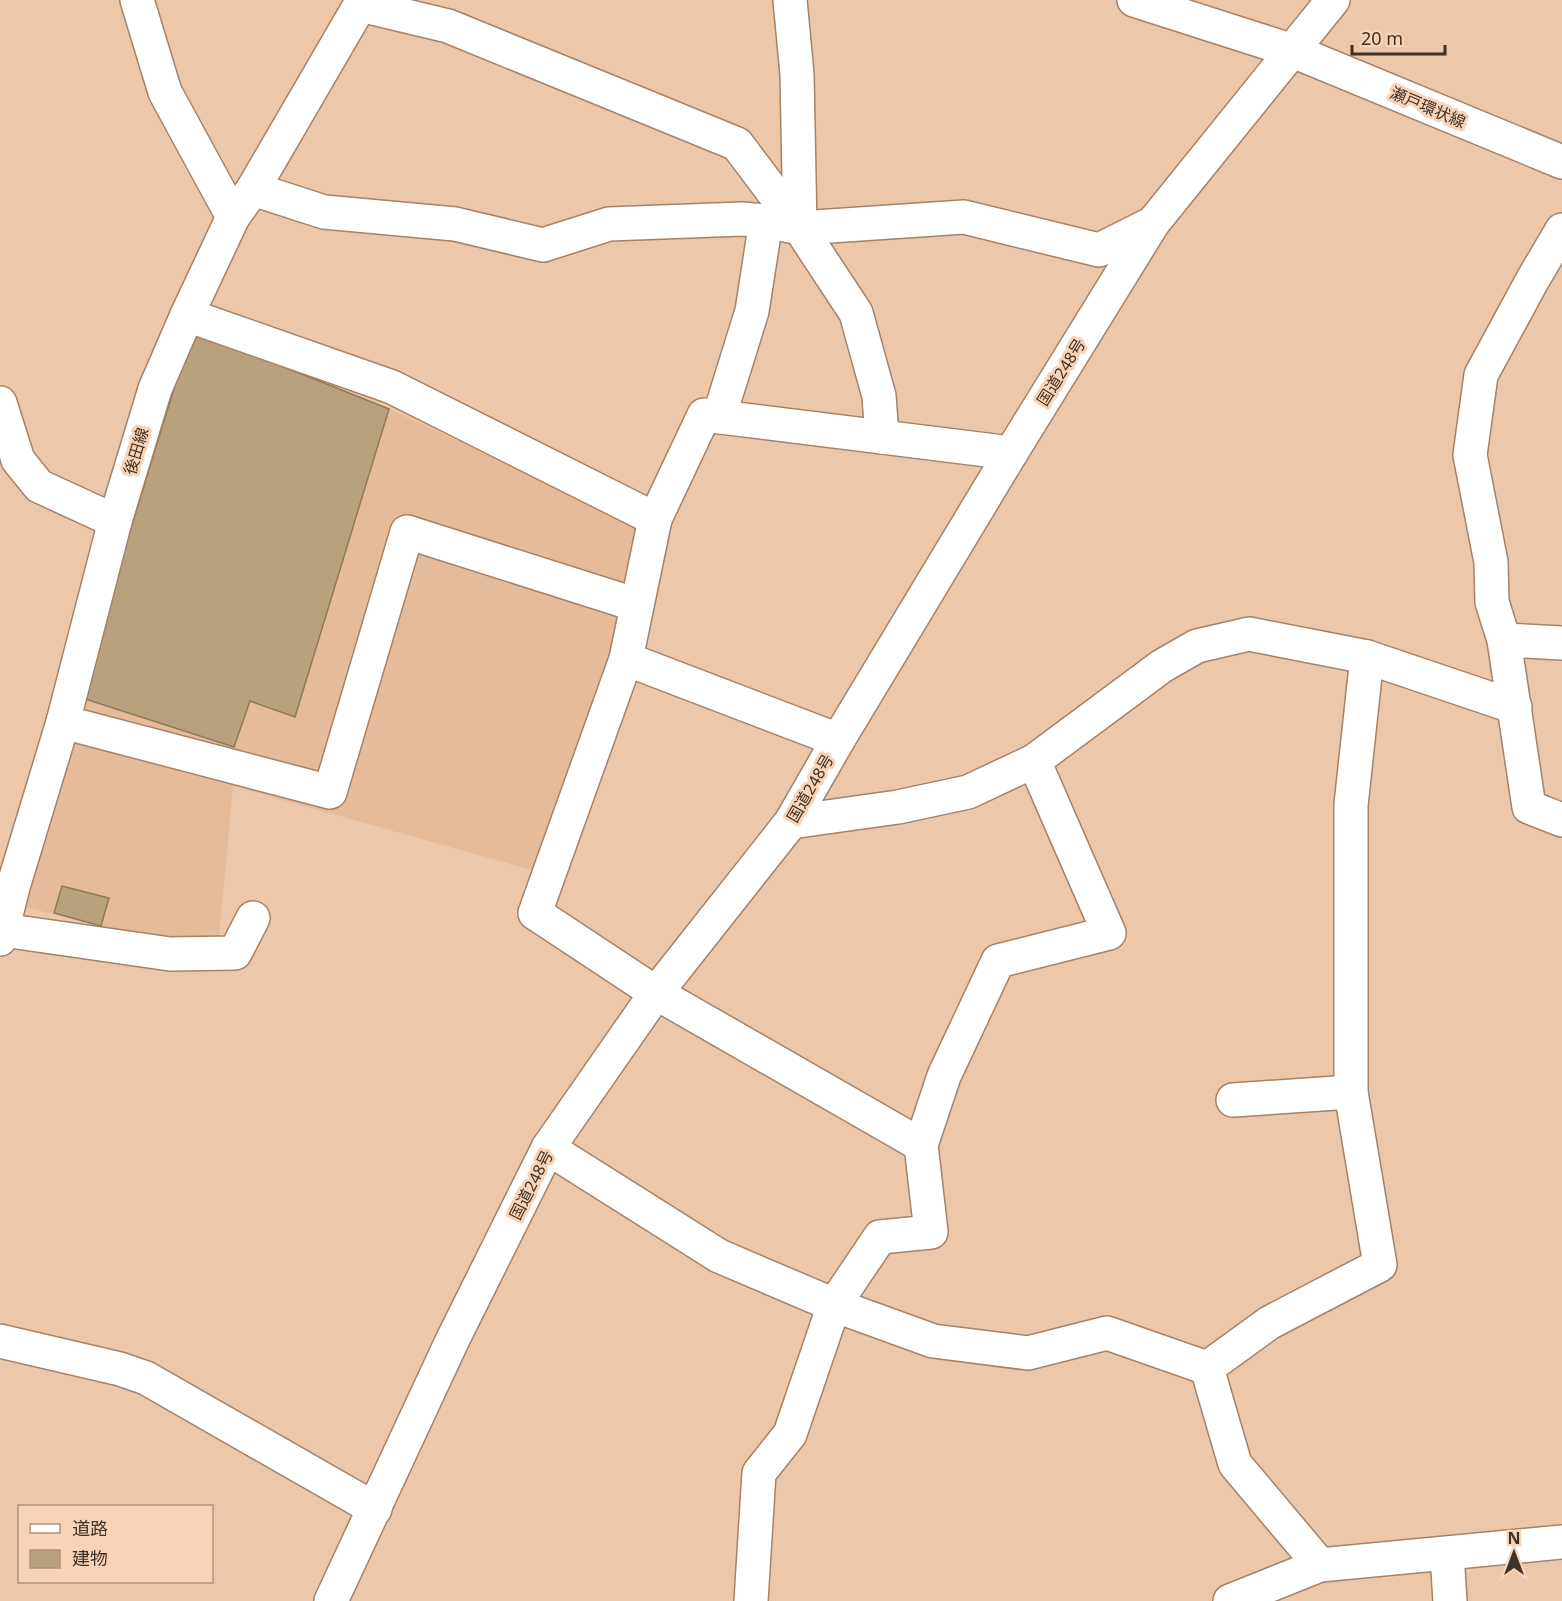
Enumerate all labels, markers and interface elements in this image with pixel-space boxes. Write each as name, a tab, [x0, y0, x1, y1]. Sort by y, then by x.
scale bar	[1352, 18, 1445, 56]
text: 20 m	[1361, 26, 1403, 50]
street label: 瀬戸環状線	[1387, 81, 1469, 133]
street label: 国道248号	[1032, 334, 1090, 410]
street label: 後田線	[118, 425, 154, 477]
street label: 国道248号	[782, 750, 838, 826]
street label: 国道248号	[504, 1146, 558, 1224]
legend	[18, 1505, 213, 1583]
text: 道路	[72, 1516, 108, 1540]
north arrow	[1484, 1523, 1544, 1583]
text: N	[1507, 1527, 1521, 1549]
text: 建物	[72, 1546, 108, 1570]

